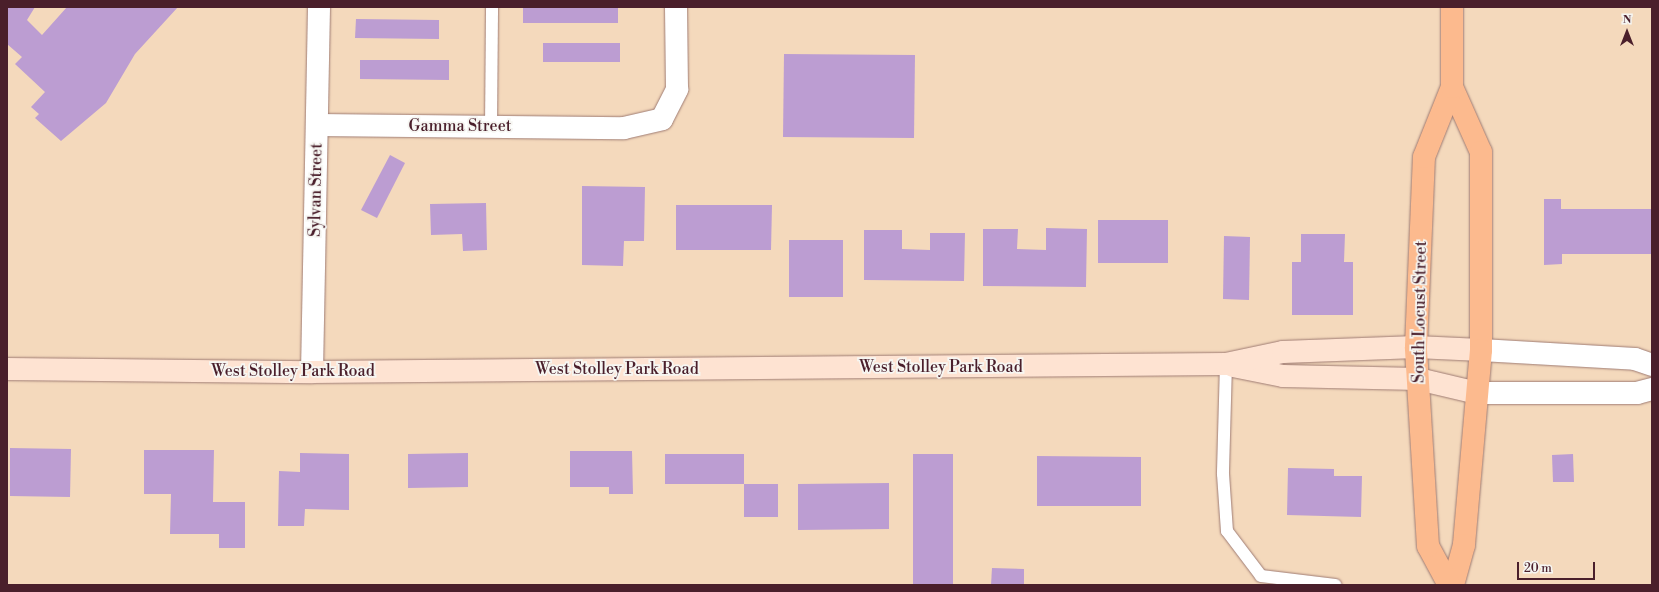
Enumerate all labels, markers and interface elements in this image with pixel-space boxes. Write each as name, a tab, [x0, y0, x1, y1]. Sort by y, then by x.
north arrow	[1607, 12, 1647, 52]
text: N	[1623, 13, 1631, 27]
street label: Gamma Street	[409, 116, 511, 136]
street label: Sylvan Street	[306, 143, 326, 237]
street label: South Locust Street	[1409, 241, 1431, 383]
street label: West Stolley Park Road	[859, 357, 1023, 377]
street label: West Stolley Park Road	[535, 359, 699, 379]
street label: West Stolley Park Road	[211, 361, 375, 381]
scale bar	[1519, 554, 1597, 580]
text: 20 m	[1524, 561, 1552, 576]

